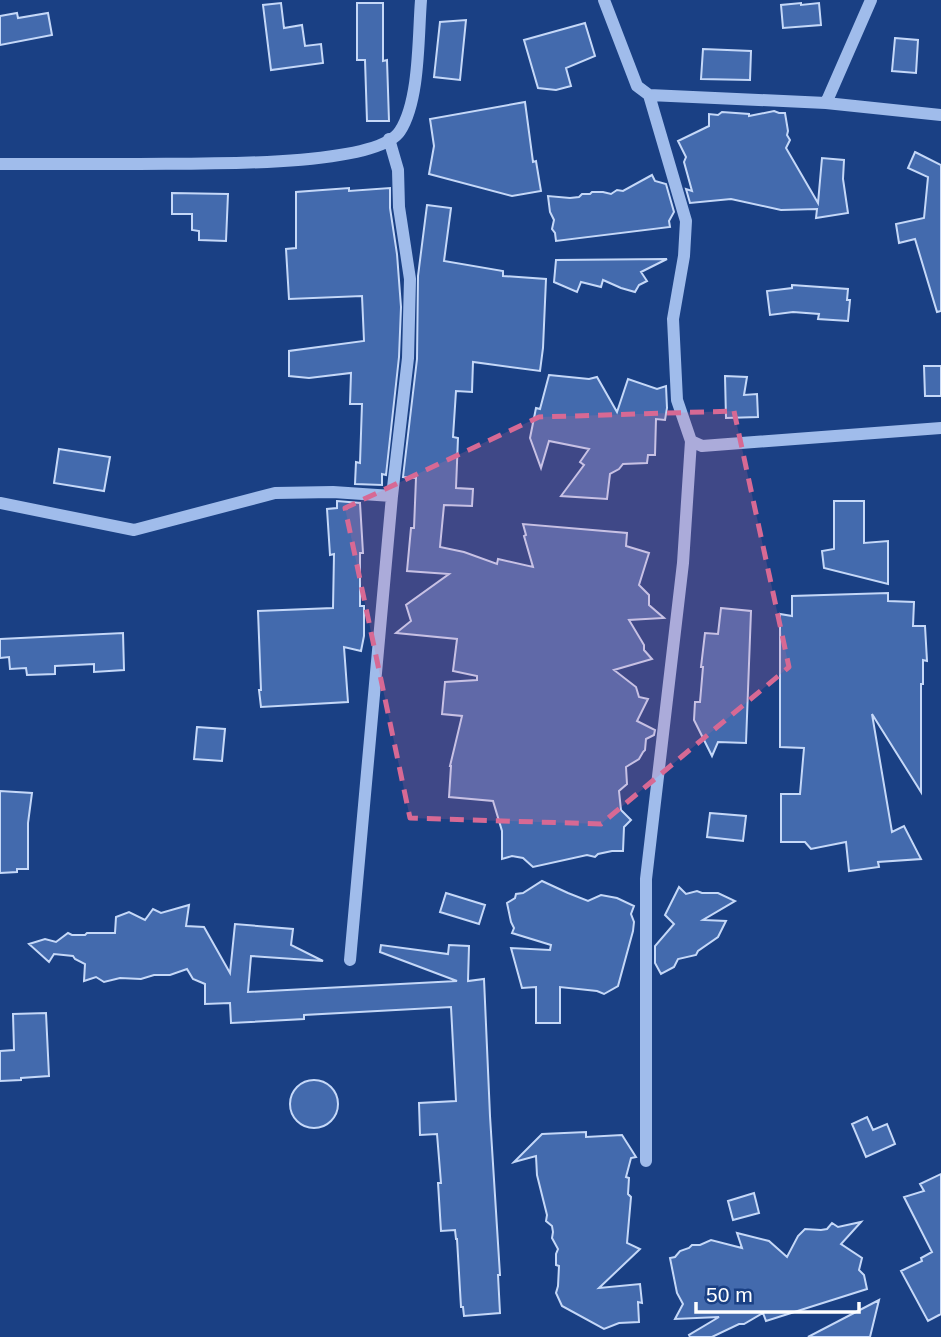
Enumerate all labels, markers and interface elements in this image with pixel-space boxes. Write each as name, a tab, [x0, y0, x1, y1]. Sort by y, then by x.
scale bar	[696, 1270, 859, 1314]
text: 50 m	[706, 1283, 753, 1306]

